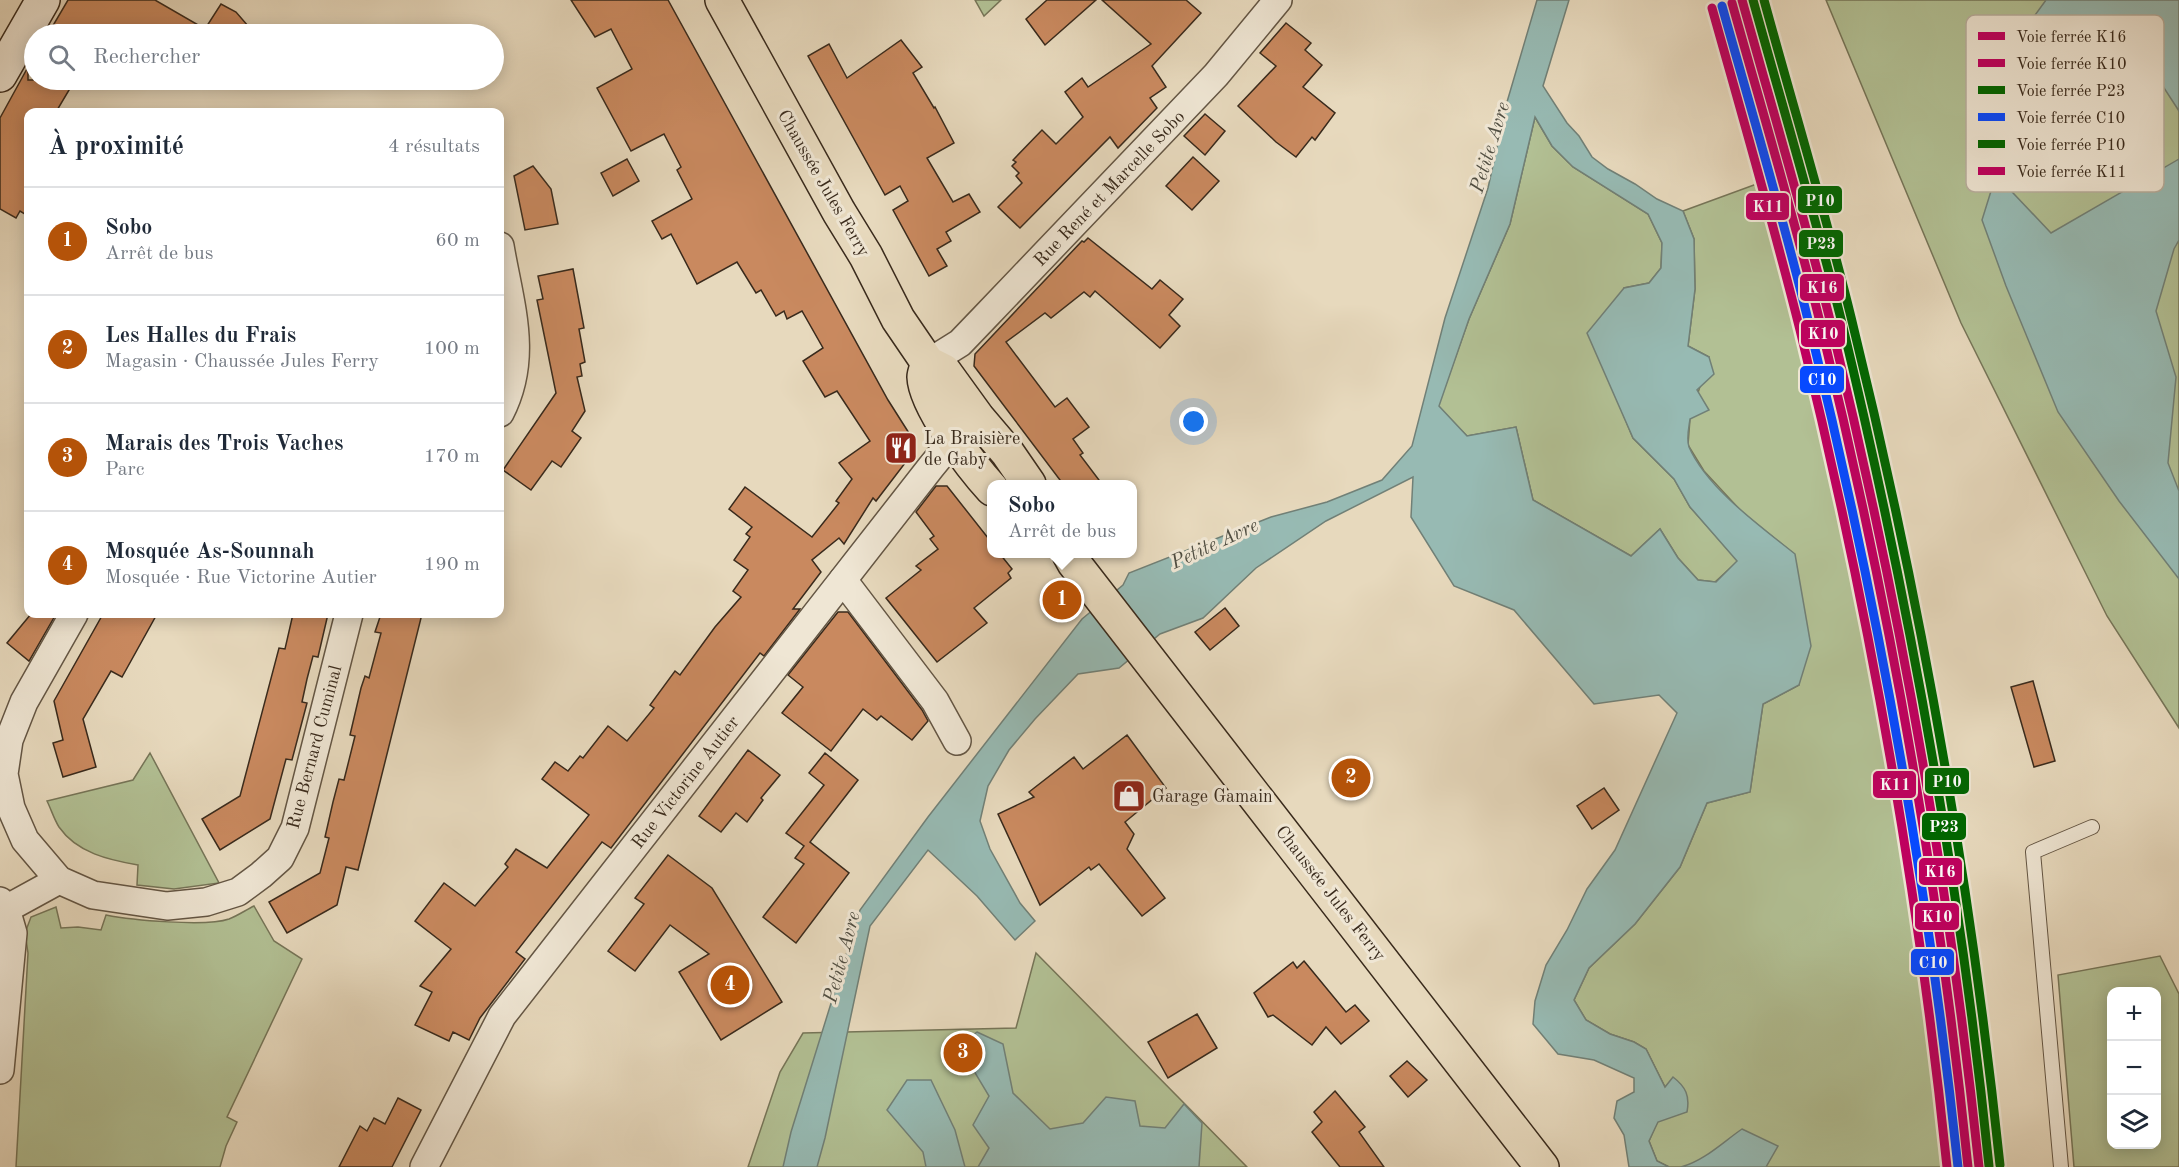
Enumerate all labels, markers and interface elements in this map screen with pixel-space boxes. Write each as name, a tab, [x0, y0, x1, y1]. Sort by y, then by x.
legend	[1966, 15, 2164, 192]
search box	[24, 24, 504, 90]
text: Voie ferrée K16	[2016, 30, 2127, 46]
icon: search	[45, 41, 78, 74]
text: Rechercher	[93, 46, 200, 68]
text: Voie ferrée K10	[2016, 57, 2127, 73]
text: Voie ferrée P23	[2016, 84, 2125, 100]
water label: Petite Avre	[1467, 100, 1514, 196]
street label: Chaussée Jules Ferry	[774, 107, 873, 260]
street label: Rue René et Marcelle Sobo	[1031, 107, 1189, 270]
text: Voie ferrée C10	[2016, 111, 2125, 127]
text: À proximité	[48, 134, 184, 160]
text: 4 résultats	[388, 137, 480, 157]
text: Voie ferrée P10	[2016, 138, 2125, 154]
text: Voie ferrée K11	[2016, 165, 2127, 181]
line badge: P10	[1797, 185, 1843, 214]
line badge: K11	[1745, 192, 1790, 221]
text: P10	[1805, 194, 1835, 210]
text: K11	[1753, 200, 1783, 216]
text: Sobo	[105, 217, 152, 239]
line badge: P23	[1798, 229, 1844, 258]
text: 1	[62, 231, 73, 251]
text: 60 m	[435, 231, 480, 251]
text: P23	[1806, 237, 1836, 253]
text: Arrêt de bus	[105, 244, 213, 264]
line badge: K16	[1799, 273, 1845, 302]
text: K16	[1807, 281, 1837, 297]
line badge: K10	[1800, 319, 1846, 348]
text: Les Halles du Frais	[105, 325, 296, 347]
text: K10	[1808, 327, 1838, 343]
text: 2	[62, 339, 73, 359]
text: 100 m	[424, 339, 480, 359]
text: Magasin · Chaussée Jules Ferry	[105, 352, 379, 372]
line badge: C10	[1799, 365, 1845, 394]
text: C10	[1807, 373, 1837, 389]
your location	[1179, 407, 1208, 436]
restaurant icon: La Braisière de Gaby	[883, 430, 919, 466]
place label: La Braisière de Gaby	[924, 430, 1020, 469]
text: Marais des Trois Vaches	[105, 433, 343, 455]
text: 3	[62, 447, 73, 467]
text: 170 m	[424, 447, 480, 467]
text: Parc	[105, 460, 145, 480]
popup	[987, 480, 1137, 558]
text: Sobo	[1008, 495, 1055, 517]
water label: Petite Avre	[1167, 516, 1262, 574]
text: Arrêt de bus	[1008, 522, 1116, 542]
text: Mosquée As-Sounnah	[105, 541, 315, 563]
text: 4	[62, 555, 73, 575]
text: 190 m	[424, 555, 480, 575]
text: Mosquée · Rue Victorine Autier	[105, 568, 377, 588]
pin: 1	[1042, 578, 1082, 622]
street label: Rue Bernard Cuminal	[284, 663, 346, 831]
street label: Rue Victorine Autier	[629, 713, 743, 852]
pin: 2	[1332, 756, 1370, 800]
line badge: P10	[1924, 767, 1970, 795]
line badge: K11	[1872, 770, 1917, 799]
text: P10	[1932, 775, 1962, 791]
shop icon: Garage Gamain	[1111, 778, 1147, 814]
text: K11	[1880, 778, 1910, 794]
place label: Garage Gamain	[1152, 788, 1273, 806]
line badge: P23	[1921, 812, 1967, 841]
text: P23	[1929, 820, 1959, 836]
street label: Chaussée Jules Ferry	[1272, 823, 1389, 965]
line badge: K16	[1918, 857, 1963, 886]
text: K16	[1925, 865, 1955, 881]
line badge: K10	[1914, 902, 1960, 931]
water label: Petite Avre	[821, 909, 865, 1007]
text: K10	[1922, 910, 1952, 926]
line badge: C10	[1910, 948, 1955, 976]
text: C10	[1918, 956, 1948, 972]
pin: 4	[710, 962, 750, 1008]
map controls	[2107, 987, 2161, 1149]
button: +	[2107, 987, 2161, 1041]
pin: 3	[944, 1030, 982, 1076]
button: −	[2107, 1041, 2161, 1095]
button: layers	[2107, 1095, 2161, 1149]

